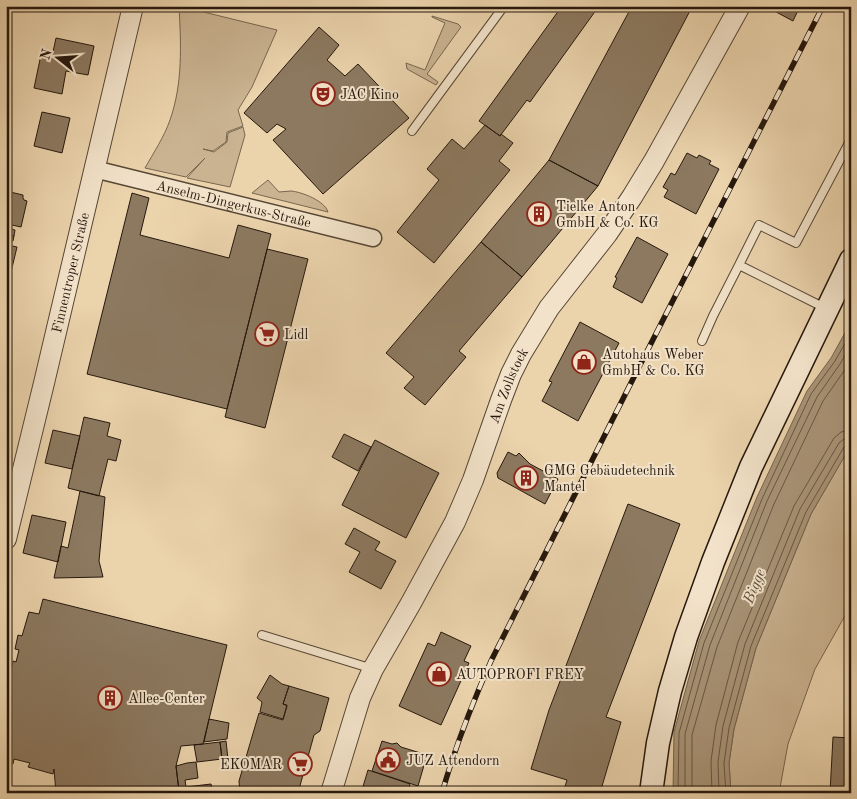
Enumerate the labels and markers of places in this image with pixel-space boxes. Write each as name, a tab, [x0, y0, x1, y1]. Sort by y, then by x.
theatre icon: JAC Kino	[310, 81, 336, 107]
place label: JAC Kino	[340, 88, 399, 102]
place label: Tielke Anton GmbH & Co. KG	[556, 200, 659, 230]
building icon: Tielke Anton GmbH & Co. KG	[526, 201, 552, 227]
supermarket icon: Lidl	[254, 321, 280, 347]
place label: Lidl	[284, 328, 308, 342]
place label: Autohaus Weber GmbH & Co. KG	[602, 348, 705, 378]
shop icon: Autohaus Weber GmbH & Co. KG	[571, 349, 597, 375]
place label: GMG Gebäudetechnik Mantel	[544, 464, 675, 494]
building icon: GMG Gebäudetechnik Mantel	[513, 465, 539, 491]
shop icon: AUTOPROFI FREY	[426, 661, 452, 687]
place label: AUTOPROFI FREY	[456, 668, 584, 682]
building icon: Allee-Center	[97, 685, 123, 711]
place label: Allee-Center	[128, 692, 205, 706]
public building icon: JUZ Attendorn	[375, 747, 401, 773]
supermarket icon: EKOMAR	[287, 751, 313, 777]
place label: JUZ Attendorn	[406, 754, 500, 768]
place label: EKOMAR	[220, 758, 282, 772]

